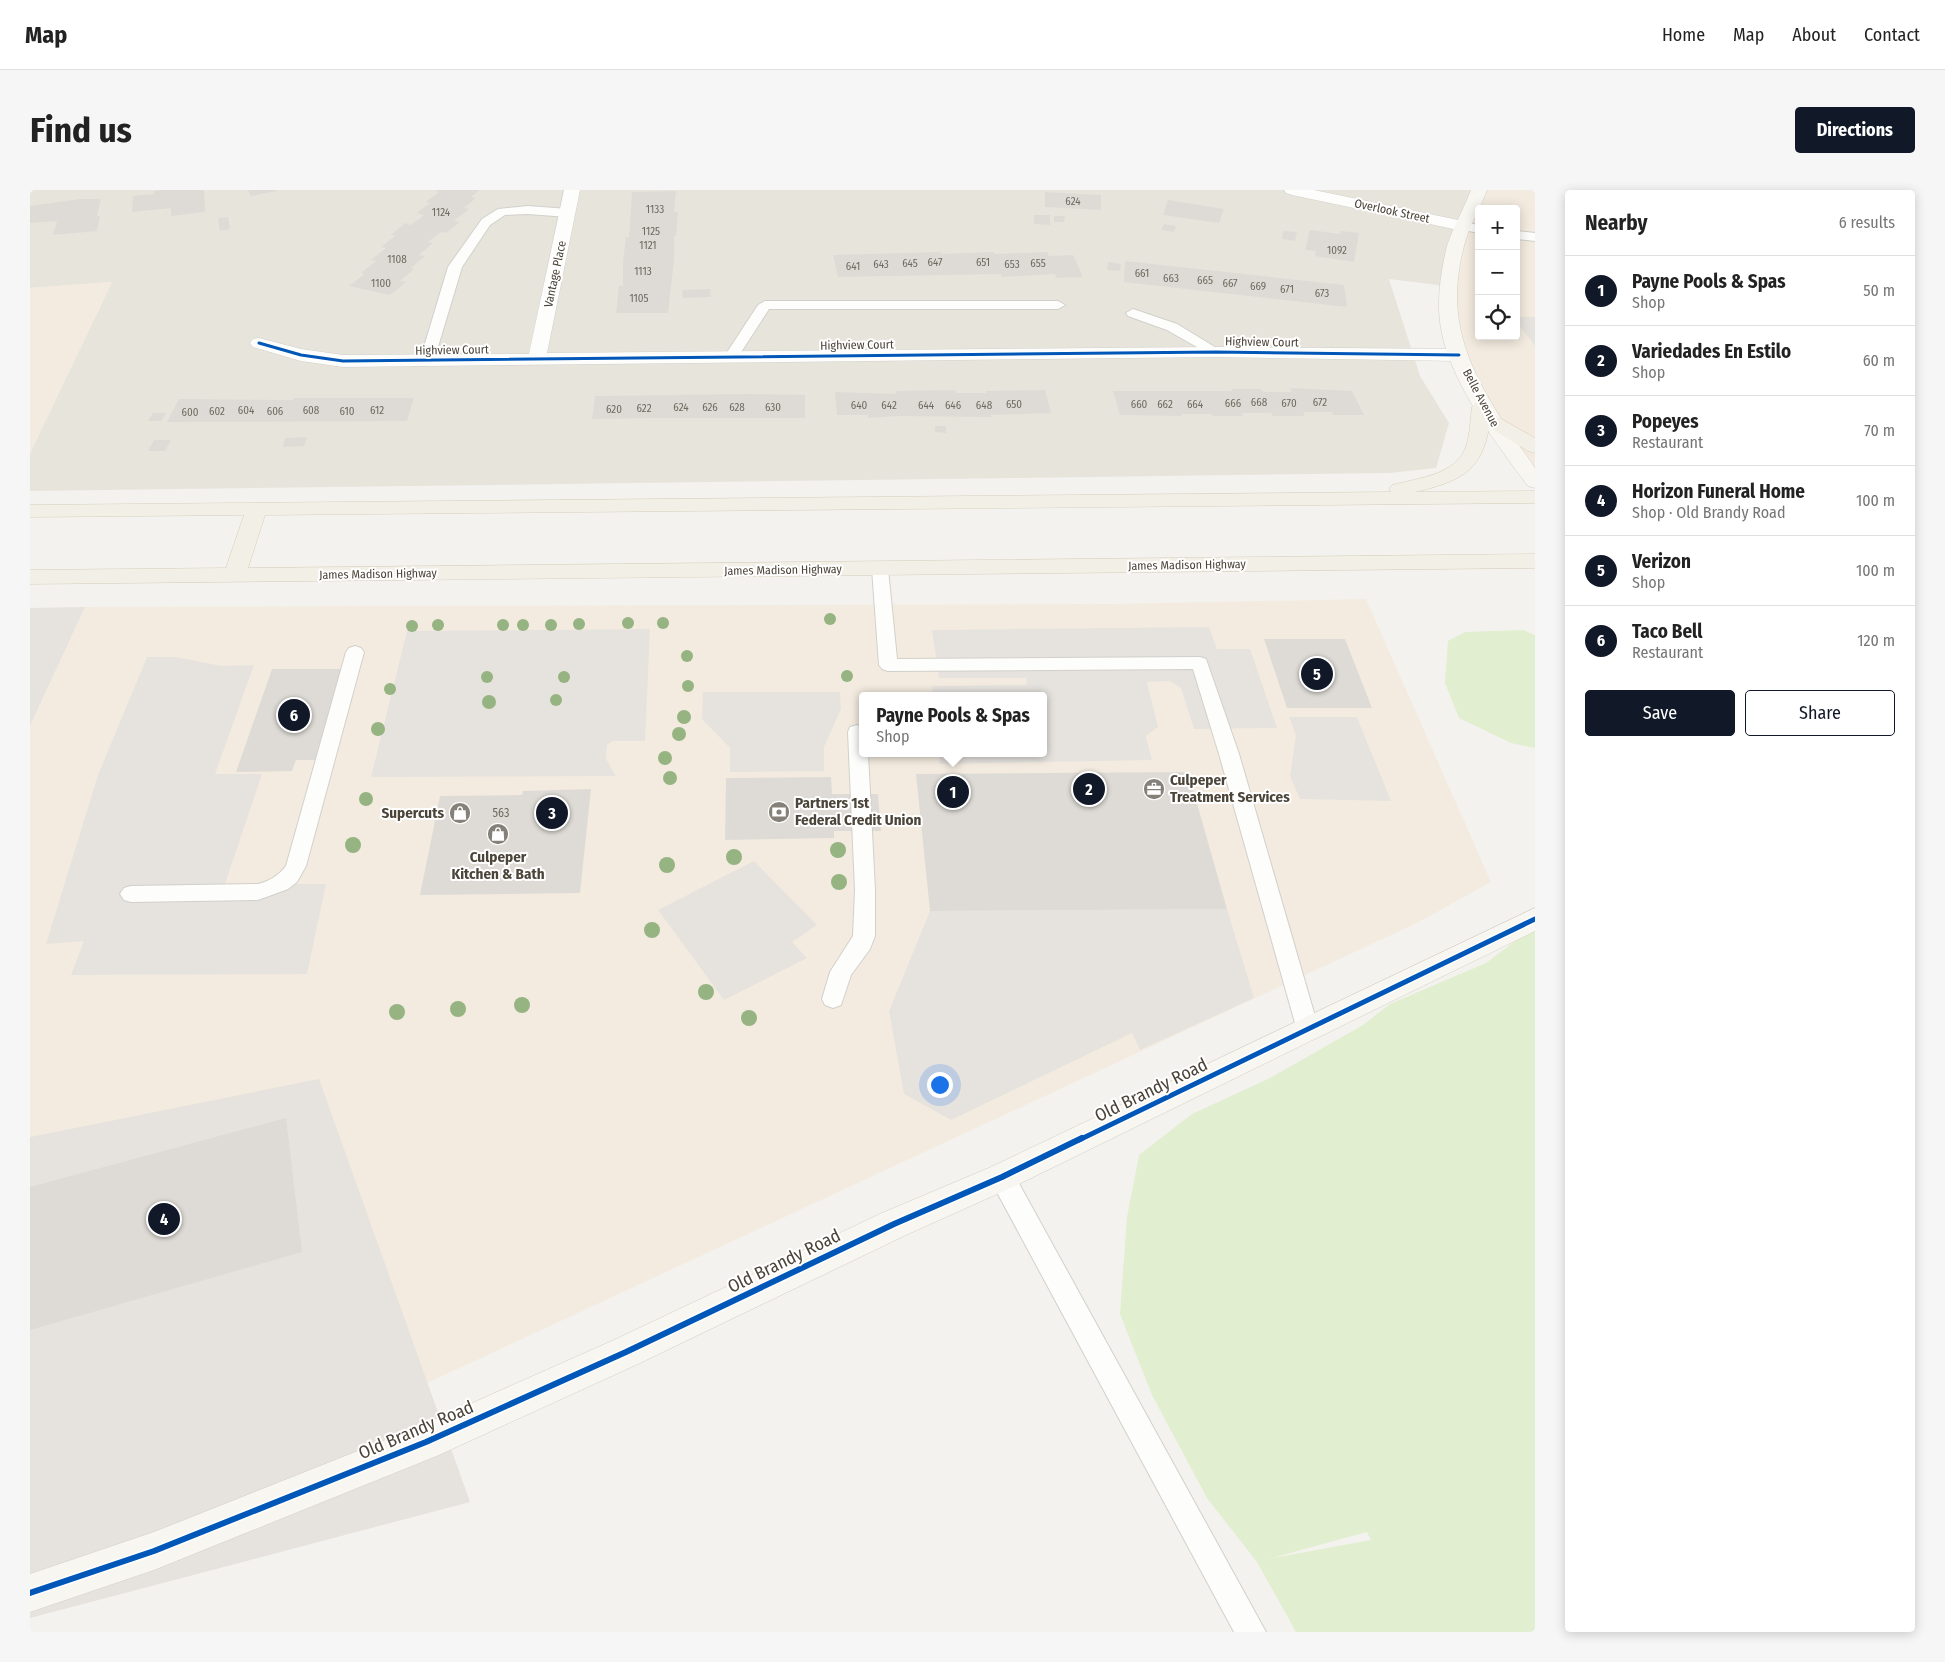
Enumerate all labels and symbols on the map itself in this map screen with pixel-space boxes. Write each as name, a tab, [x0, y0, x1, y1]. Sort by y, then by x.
house number: 624	[1065, 195, 1081, 208]
street label: Overlook Street	[1353, 196, 1431, 226]
house number: 1133	[646, 203, 664, 216]
house number: 1124	[432, 206, 451, 219]
house number: 1125	[642, 225, 660, 238]
street label: Vantage Place	[541, 239, 569, 309]
house number: 1121	[639, 239, 657, 252]
house number: 1092	[1327, 244, 1347, 257]
house number: 1108	[387, 253, 407, 266]
house number: 647	[927, 256, 943, 269]
house number: 651	[976, 256, 990, 269]
house number: 645	[902, 257, 918, 270]
house number: 655	[1030, 257, 1046, 270]
house number: 643	[873, 258, 889, 271]
house number: 653	[1004, 258, 1020, 271]
house number: 641	[846, 260, 860, 273]
house number: 1113	[634, 265, 652, 278]
house number: 661	[1135, 267, 1149, 280]
house number: 663	[1163, 272, 1179, 285]
house number: 665	[1197, 274, 1213, 287]
house number: 1100	[371, 277, 391, 290]
house number: 667	[1222, 277, 1238, 290]
house number: 669	[1250, 280, 1266, 293]
house number: 671	[1280, 283, 1294, 296]
house number: 673	[1315, 287, 1329, 300]
house number: 1105	[629, 292, 649, 305]
street label: Highview Court	[1225, 334, 1299, 350]
street label: Highview Court	[820, 337, 894, 353]
street label: Highview Court	[415, 342, 489, 358]
street label: Belle Avenue	[1460, 367, 1502, 429]
house number: 668	[1251, 396, 1268, 409]
house number: 672	[1313, 396, 1327, 409]
house number: 666	[1225, 397, 1242, 410]
house number: 670	[1281, 397, 1297, 410]
house number: 650	[1006, 398, 1022, 411]
house number: 660	[1131, 398, 1148, 411]
house number: 662	[1157, 398, 1173, 411]
house number: 664	[1187, 398, 1204, 411]
house number: 640	[851, 399, 868, 412]
house number: 642	[881, 399, 897, 412]
house number: 644	[918, 399, 935, 412]
house number: 646	[945, 399, 962, 412]
house number: 648	[976, 399, 993, 412]
house number: 624	[673, 401, 689, 414]
house number: 626	[702, 401, 718, 414]
house number: 628	[729, 401, 745, 414]
house number: 630	[765, 401, 781, 414]
house number: 622	[636, 402, 652, 415]
house number: 620	[606, 403, 622, 416]
house number: 604	[238, 404, 255, 417]
house number: 608	[303, 404, 320, 417]
house number: 612	[370, 404, 384, 417]
house number: 602	[209, 405, 225, 418]
house number: 606	[267, 405, 284, 418]
house number: 610	[340, 405, 355, 418]
house number: 600	[182, 406, 199, 419]
street label: James Madison Highway	[1128, 557, 1247, 573]
street label: James Madison Highway	[724, 562, 843, 578]
street label: James Madison Highway	[319, 566, 438, 582]
pin: 5	[1301, 655, 1333, 693]
pin: 6	[278, 696, 310, 734]
pin: 2	[1073, 770, 1105, 808]
place label: Culpeper Treatment Services	[1170, 771, 1290, 806]
pin: 1	[937, 773, 969, 811]
office icon: Culpeper Treatment Services	[1142, 777, 1166, 801]
pin: 3	[536, 794, 568, 832]
place label: Partners 1st Federal Credit Union	[795, 794, 921, 829]
bank icon: Partners 1st Federal Credit Union	[767, 800, 791, 824]
shop icon: Supercuts	[448, 801, 472, 825]
place label: Supercuts	[382, 804, 444, 822]
house number: 563	[493, 806, 509, 820]
shop icon: Culpeper Kitchen & Bath	[486, 822, 510, 846]
place label: Culpeper Kitchen & Bath	[451, 848, 545, 883]
street label: Old Brandy Road	[1091, 1053, 1211, 1127]
your location	[927, 1072, 953, 1098]
pin: 4	[148, 1200, 180, 1238]
street label: Old Brandy Road	[724, 1224, 844, 1298]
street label: Old Brandy Road	[355, 1396, 477, 1464]

